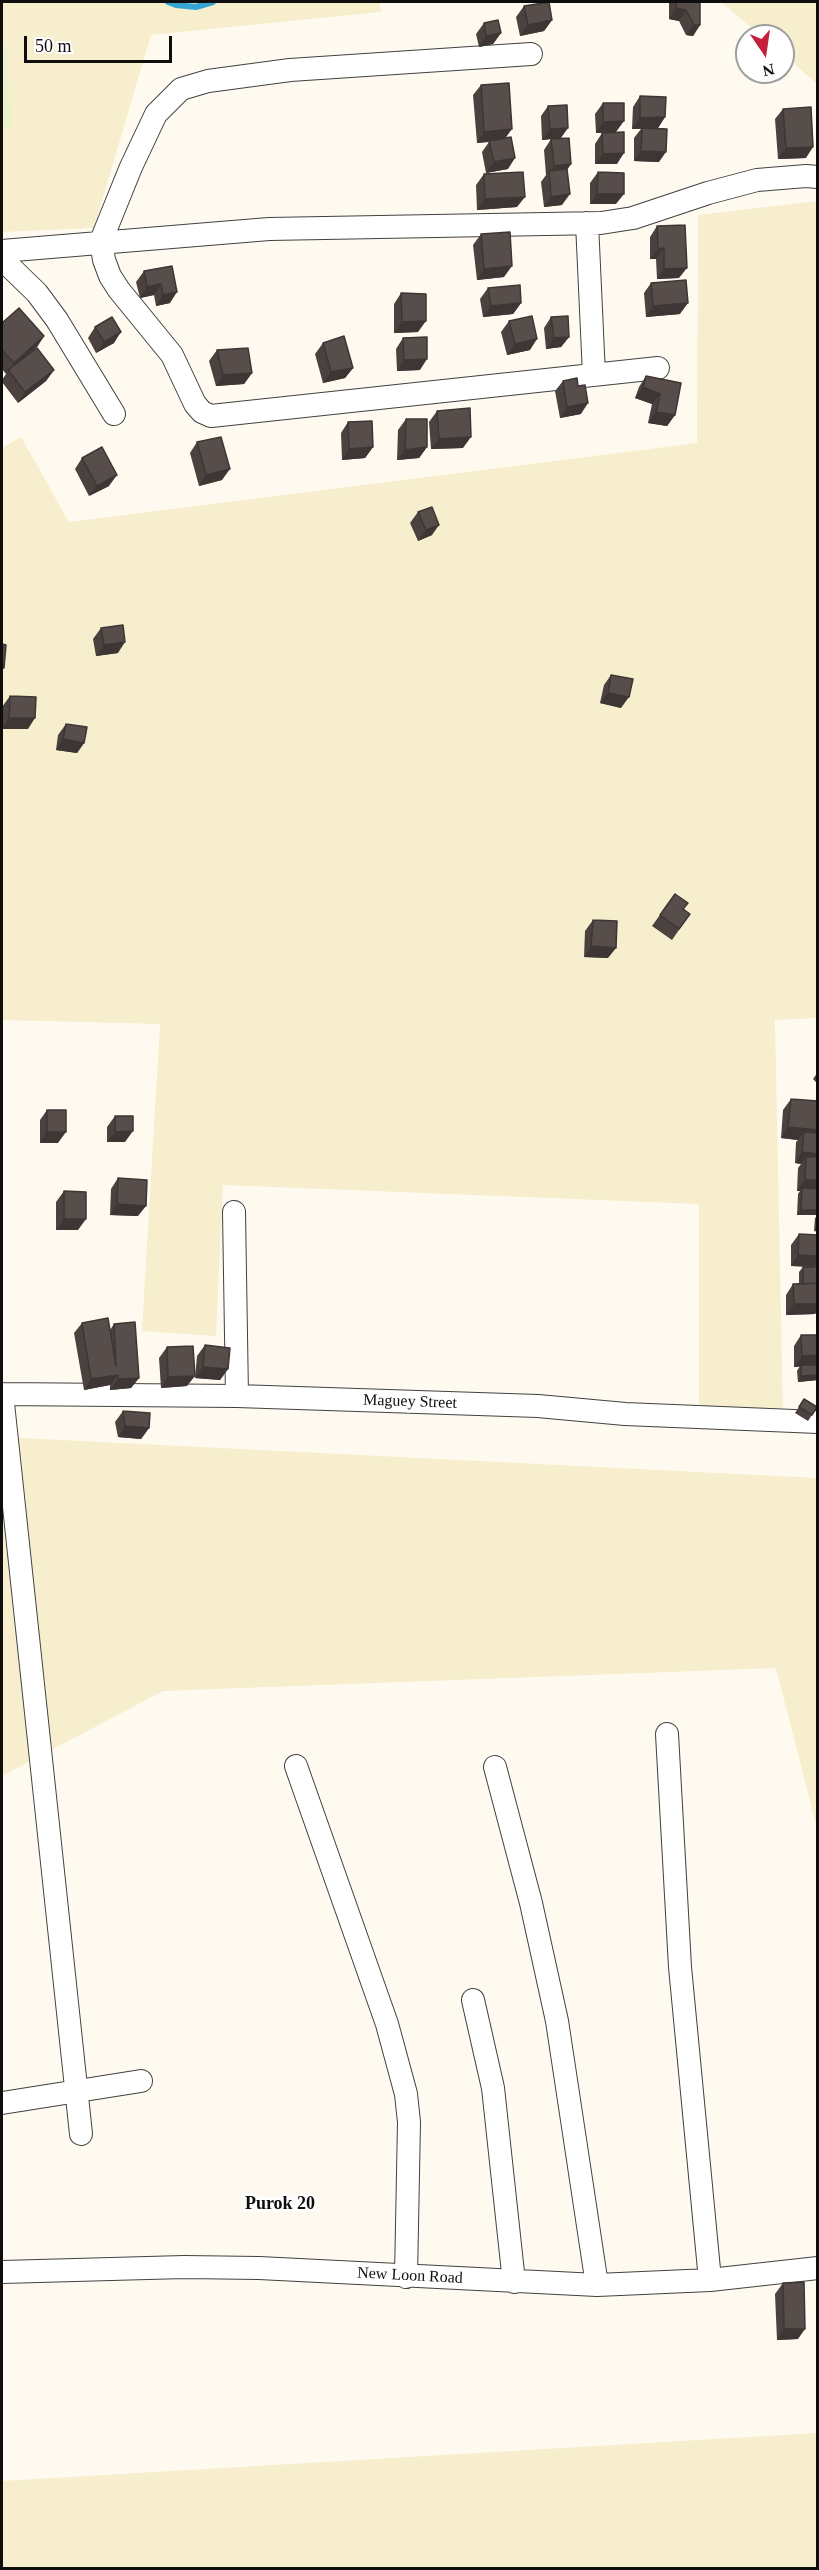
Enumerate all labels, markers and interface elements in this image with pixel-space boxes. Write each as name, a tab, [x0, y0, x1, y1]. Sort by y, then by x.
scale bar	[27, 24, 176, 62]
north arrow	[735, 24, 795, 84]
text: 50 m	[35, 36, 72, 56]
text: N	[761, 60, 776, 80]
street label: Maguey Street	[363, 1391, 457, 1413]
district label: Purok 20	[245, 2193, 315, 2215]
street label: New Loon Road	[357, 2264, 463, 2288]

